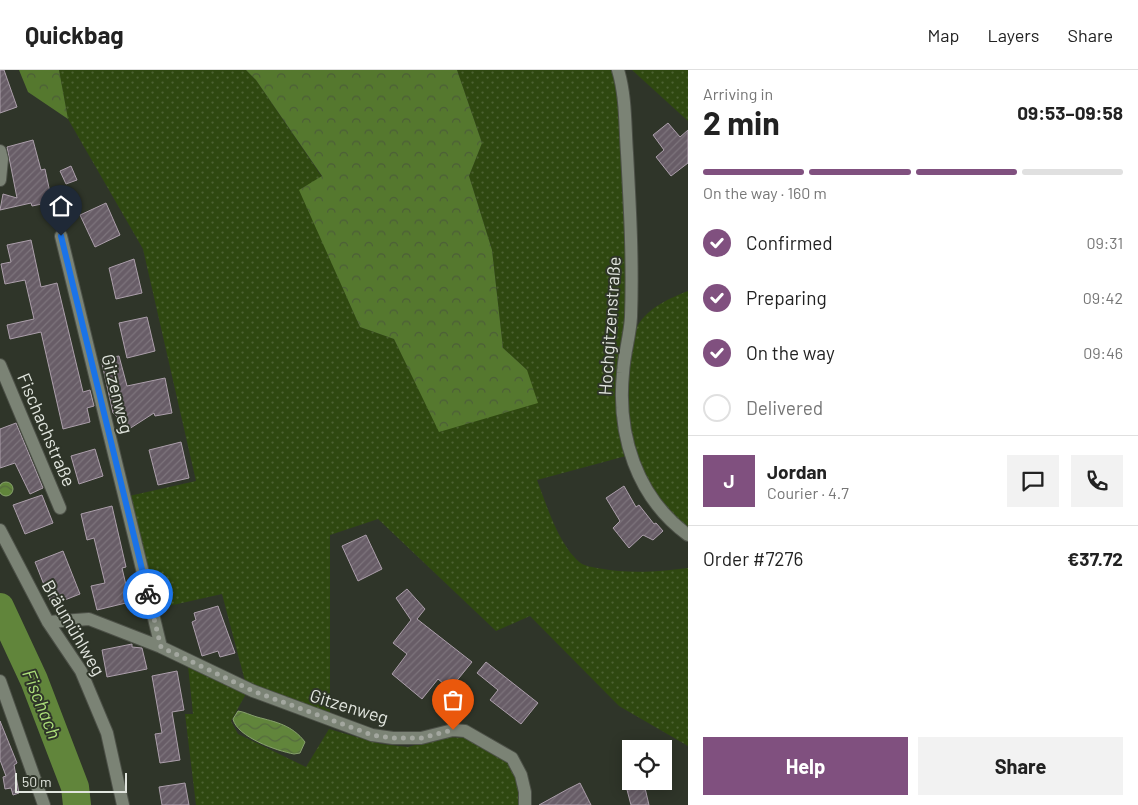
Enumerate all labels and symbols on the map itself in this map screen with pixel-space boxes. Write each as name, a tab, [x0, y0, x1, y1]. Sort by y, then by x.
pin	[40, 185, 82, 236]
street label: Hochgitzenstraße	[593, 256, 625, 396]
street label: Gitzenweg	[97, 352, 138, 436]
street label: Fischachstraße	[13, 369, 81, 490]
courier	[123, 569, 173, 619]
street label: Bräumühlweg	[38, 576, 110, 679]
water label: Fischach	[18, 666, 67, 742]
pin	[432, 679, 474, 730]
street label: Gitzenweg	[307, 684, 391, 728]
scale bar	[15, 770, 128, 793]

